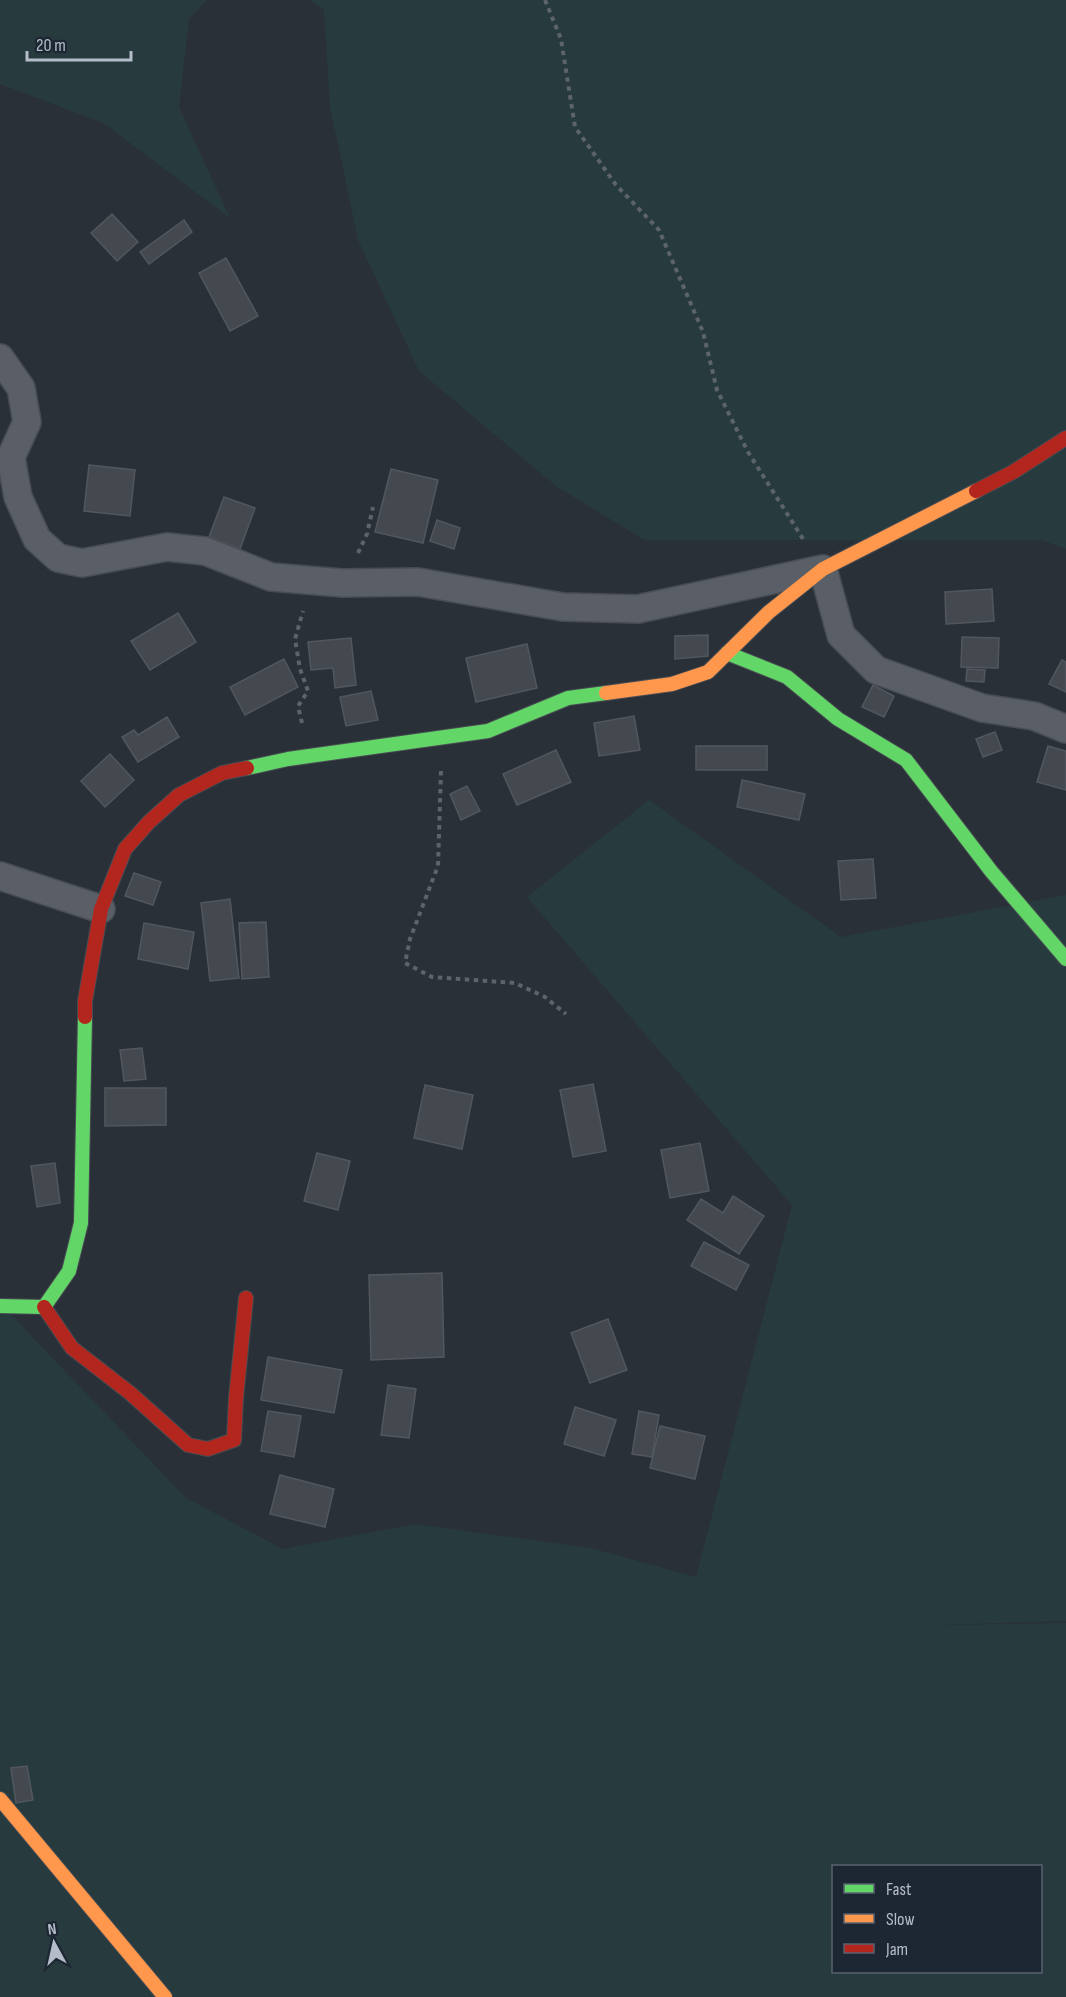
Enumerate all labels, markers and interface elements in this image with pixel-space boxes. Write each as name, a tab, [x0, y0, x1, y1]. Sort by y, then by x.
scale bar	[27, 24, 130, 62]
text: 20 m	[36, 35, 66, 56]
legend	[832, 1865, 1042, 1973]
text: Fast	[886, 1879, 912, 1900]
text: Slow	[886, 1909, 915, 1930]
north arrow	[24, 1913, 84, 1973]
text: N	[47, 1920, 58, 1940]
text: Jam	[885, 1939, 908, 1960]

